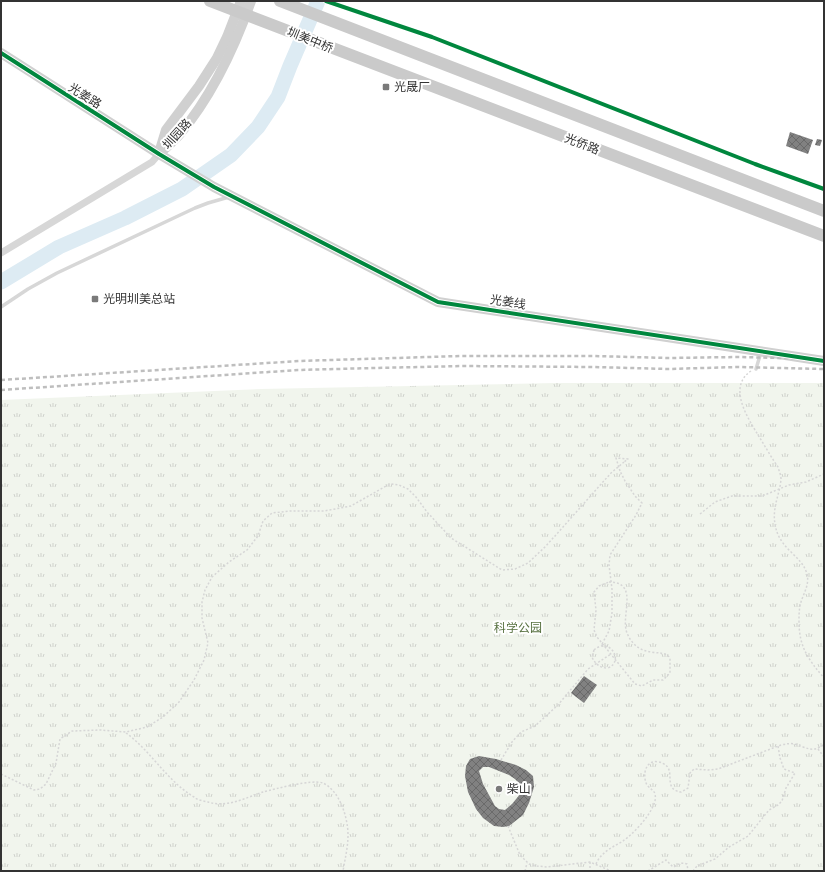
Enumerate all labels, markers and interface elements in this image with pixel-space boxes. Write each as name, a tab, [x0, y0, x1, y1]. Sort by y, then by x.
street label: 圳美中桥	[284, 24, 335, 57]
place label: 光晟厂	[394, 79, 430, 96]
street label: 光姜路	[65, 80, 105, 113]
marker: 光晟厂	[381, 82, 391, 92]
street label: 圳园路	[159, 115, 196, 153]
street label: 光侨路	[562, 130, 602, 159]
place label: 光明圳美总站	[103, 291, 175, 308]
street label: 光姜线	[489, 291, 527, 314]
marker: 光明圳美总站	[90, 294, 100, 304]
park label: 科学公园	[494, 620, 542, 637]
place label: 柴山	[507, 781, 531, 798]
marker: 柴山	[494, 784, 504, 794]

